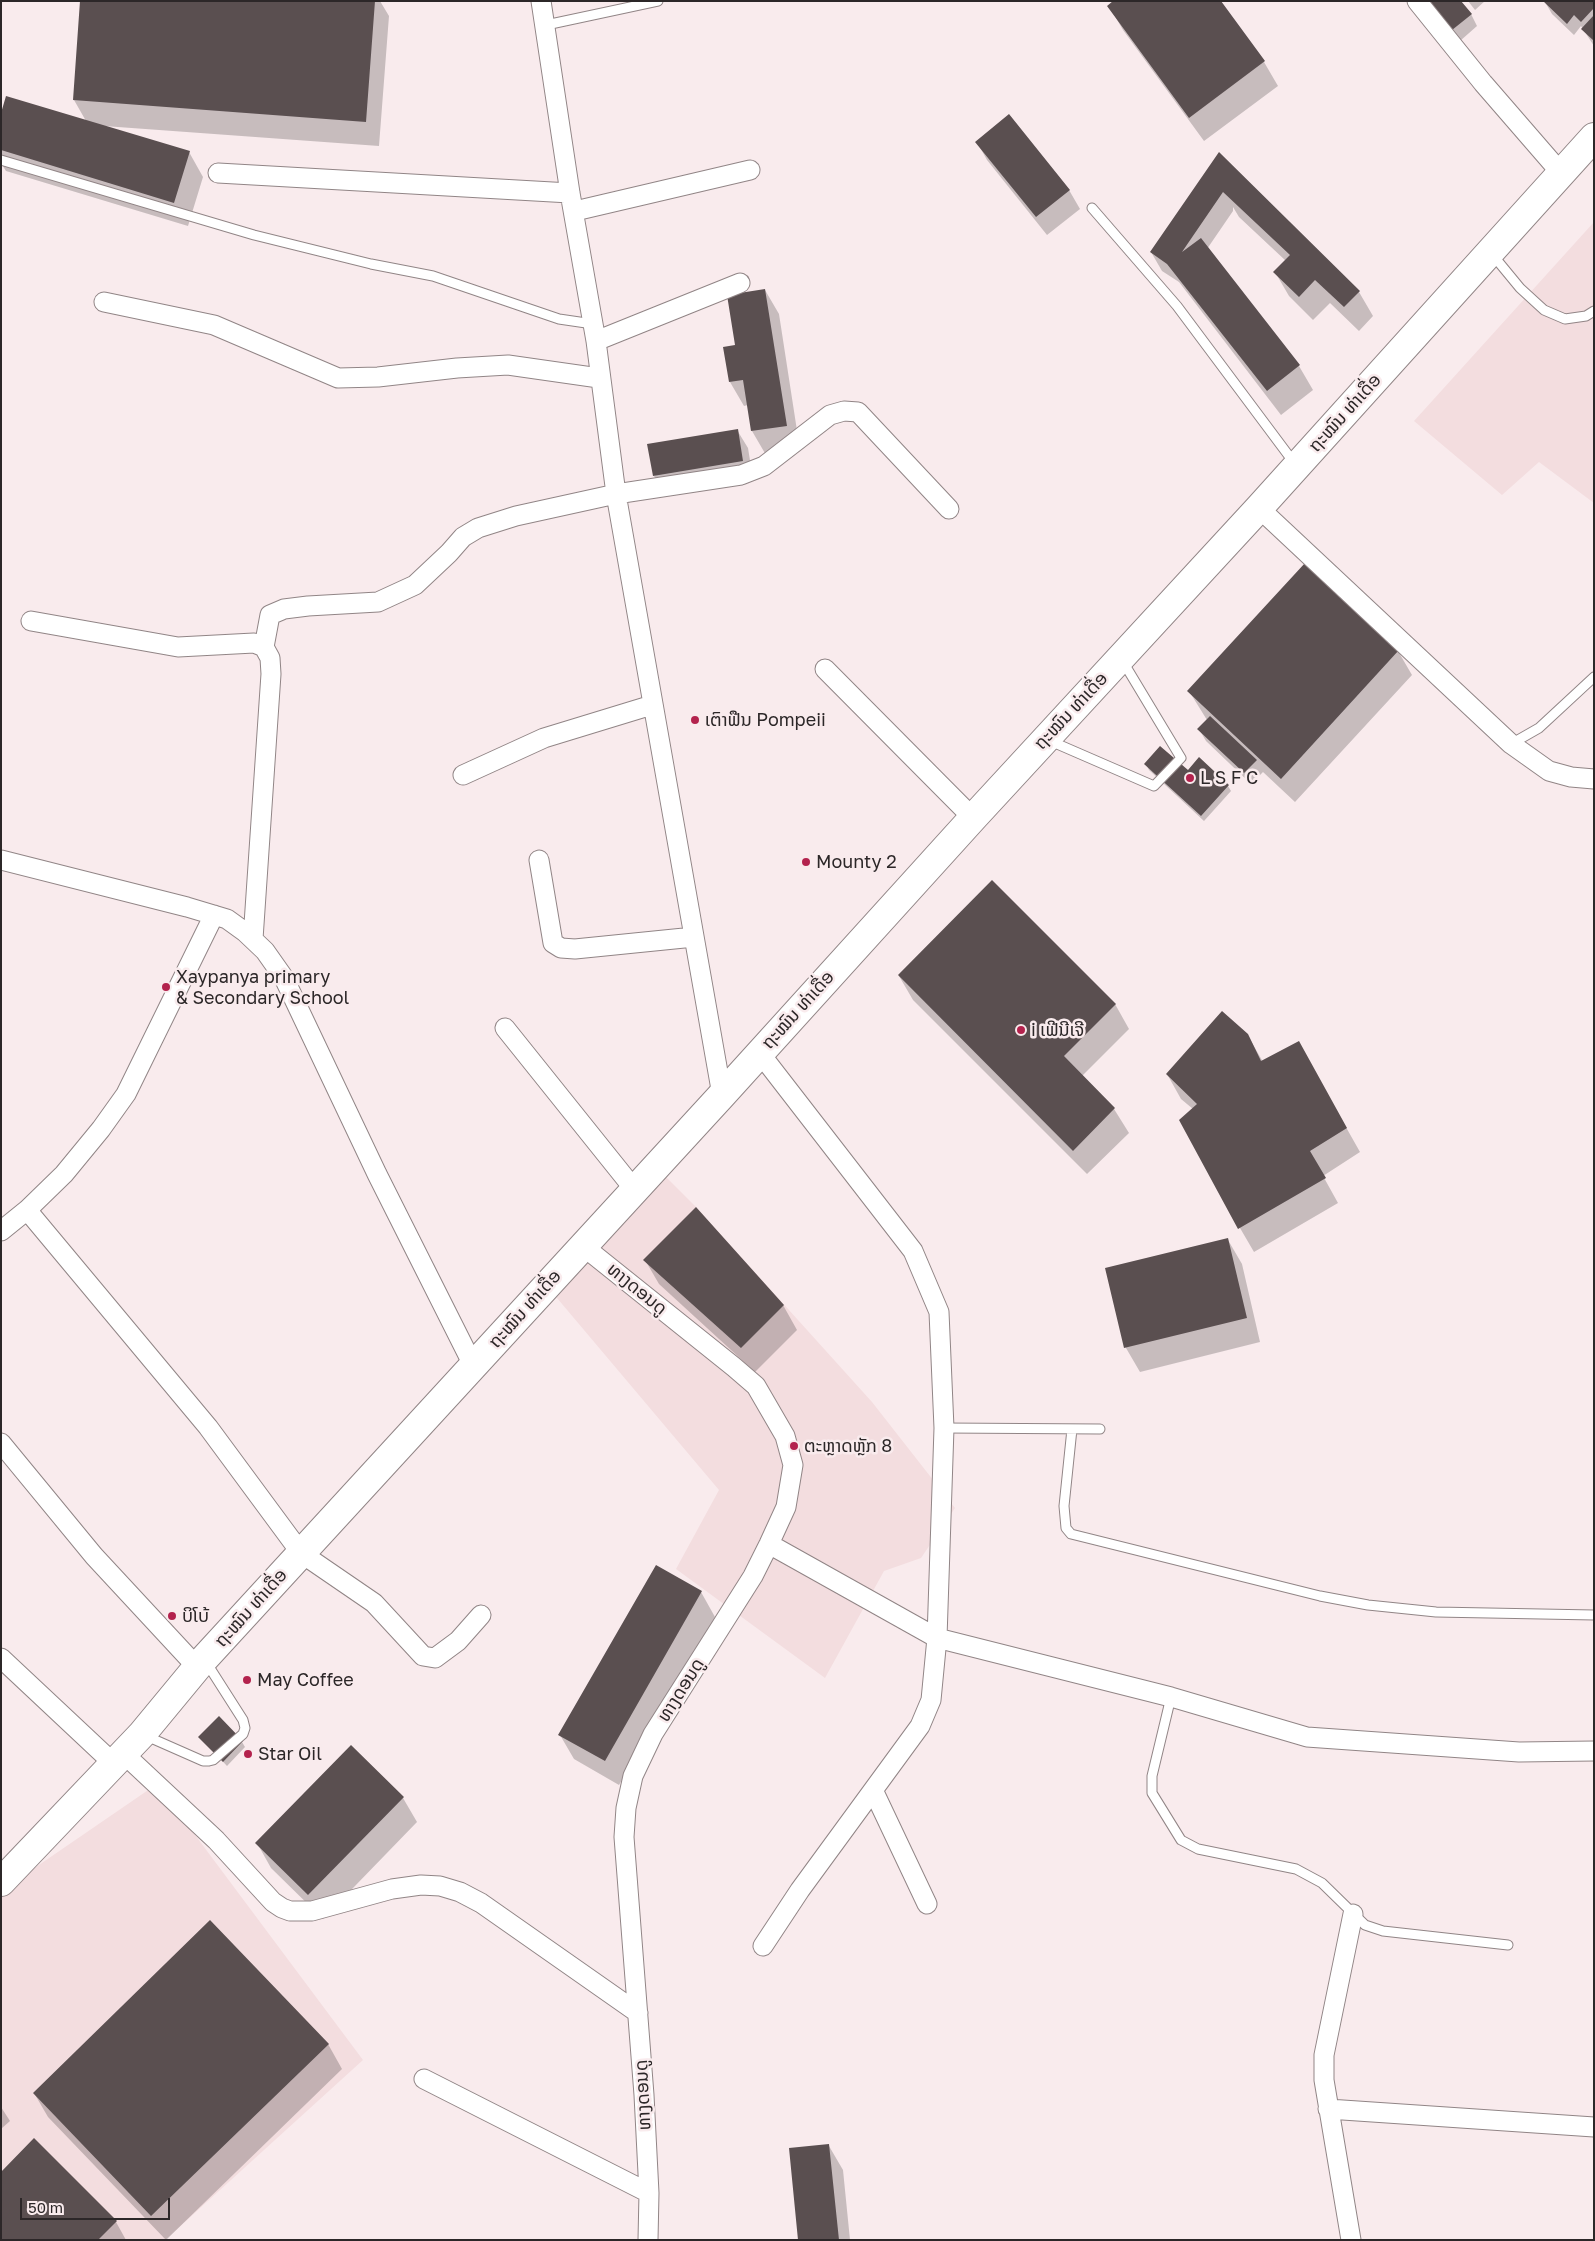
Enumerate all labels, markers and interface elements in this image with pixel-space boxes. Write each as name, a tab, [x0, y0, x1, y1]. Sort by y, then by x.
street label: ຖະໝົນ ທ່າເດື່ອ	[1304, 369, 1386, 457]
street label: ຖະໝົນ ທ່າເດື່ອ	[1030, 668, 1112, 754]
place label: ເຕົາຟືນ Pompeii	[705, 709, 826, 731]
marker: ເຕົາຟືນ Pompeii	[689, 714, 701, 726]
place label: L S F C	[1200, 767, 1258, 789]
marker: L S F C	[1184, 772, 1196, 784]
place label: Mounty 2	[816, 851, 897, 873]
marker: Mounty 2	[800, 856, 812, 868]
place label: Xaypanya primary & Secondary School	[176, 966, 349, 1009]
street label: ຖະໝົນ ທ່າເດື່ອ	[757, 966, 839, 1054]
marker: Xaypanya primary & Secondary School	[160, 981, 172, 993]
place label: i ເຟີນີເຈີ	[1031, 1019, 1084, 1041]
marker: i ເຟີນີເຈີ	[1015, 1024, 1027, 1036]
street label: ທາງດອນດູ	[603, 1258, 671, 1320]
street label: ຖະໝົນ ທ່າເດື່ອ	[484, 1265, 566, 1353]
place label: ຕະຫຼາດຫຼັກ 8	[804, 1435, 892, 1457]
marker: ຕະຫຼາດຫຼັກ 8	[788, 1440, 800, 1452]
street label: ຖະໝົນ ທ່າເດື່ອ	[210, 1564, 292, 1652]
place label: ບິໂບ້	[182, 1605, 209, 1627]
marker: ບິໂບ້	[166, 1610, 178, 1622]
street label: ທາງດອນດູ	[653, 1654, 709, 1726]
place label: May Coffee	[257, 1669, 354, 1691]
marker: May Coffee	[241, 1674, 253, 1686]
place label: Star Oil	[258, 1743, 322, 1765]
marker: Star Oil	[242, 1748, 254, 1760]
street label: ທາງດອນດູ	[630, 2059, 656, 2131]
scale bar	[22, 2188, 172, 2220]
text: 50 m	[28, 2198, 63, 2216]

